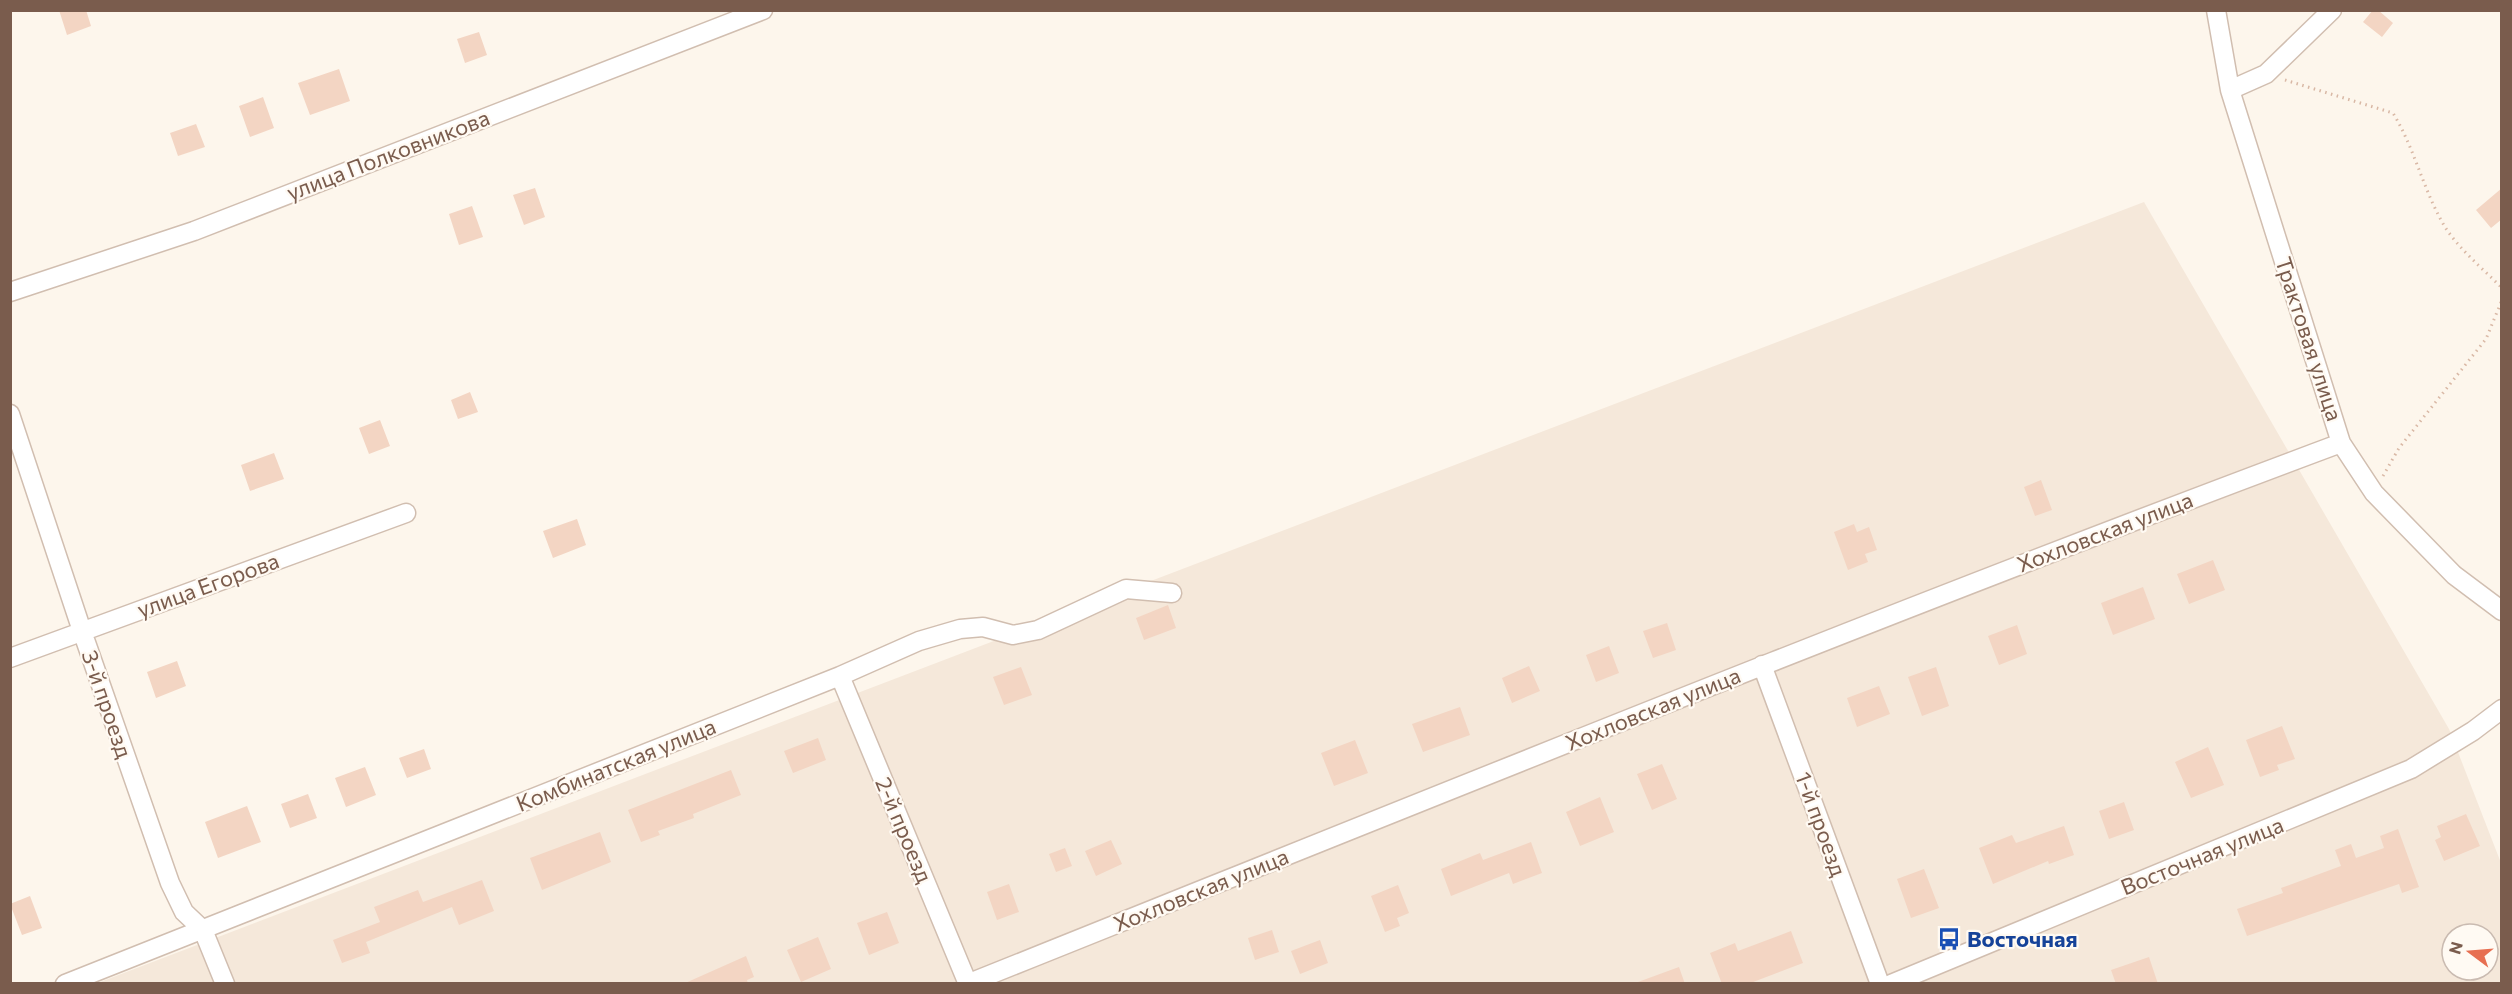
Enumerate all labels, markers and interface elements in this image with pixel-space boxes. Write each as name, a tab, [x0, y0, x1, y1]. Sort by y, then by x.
street label: улица Полковникова	[283, 103, 493, 206]
street label: Трактовая улица	[2270, 254, 2349, 424]
street label: Хохловская улица	[2013, 486, 2196, 577]
street label: улица Егорова	[133, 546, 283, 623]
street label: 3-й проезд	[76, 646, 139, 761]
street label: Хохловская улица	[1562, 661, 1744, 756]
street label: Комбинатская улица	[512, 712, 720, 817]
street label: 1-й проезд	[1790, 768, 1853, 880]
street label: 2-й проезд	[870, 773, 939, 887]
street label: Восточная улица	[2116, 811, 2287, 900]
street label: Хохловская улица	[1110, 842, 1292, 937]
north arrow	[2440, 922, 2500, 982]
place label: Восточная	[1967, 925, 2078, 952]
bus stop icon: Восточная	[1936, 926, 1962, 952]
text: N	[2444, 939, 2466, 956]

